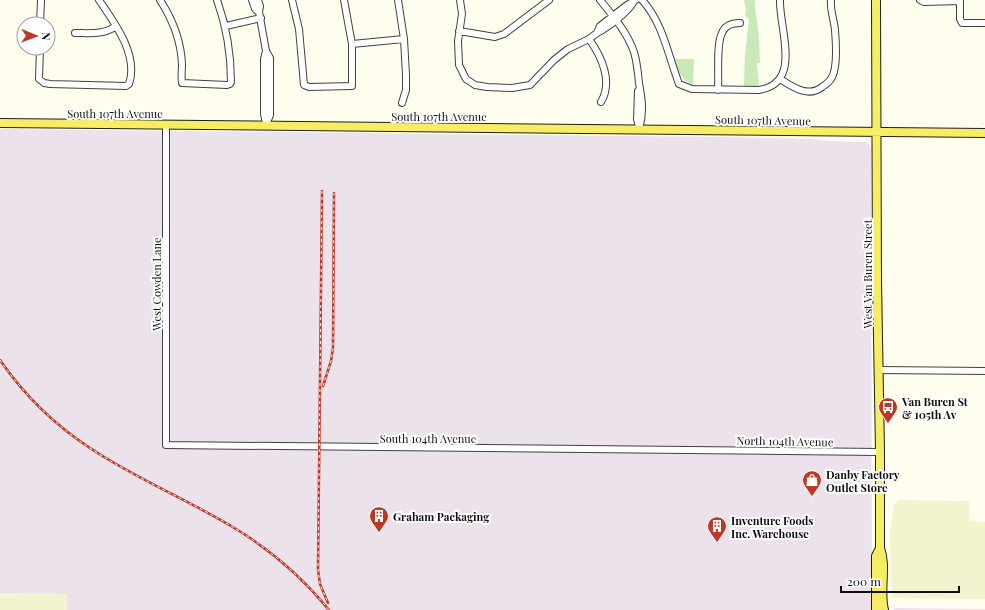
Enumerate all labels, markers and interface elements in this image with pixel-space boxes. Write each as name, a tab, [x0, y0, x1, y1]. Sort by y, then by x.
north arrow	[16, 16, 56, 56]
text: N	[39, 32, 54, 40]
street label: South 107th Avenue	[67, 106, 163, 121]
street label: South 107th Avenue	[391, 109, 487, 124]
street label: South 107th Avenue	[715, 112, 811, 128]
street label: West Van Buren Street	[860, 219, 875, 330]
street label: West Cowden Lane	[149, 237, 164, 332]
place label: Van Buren St & 105th Av	[901, 394, 968, 422]
bus stop icon: Van Buren St & 105th Av	[877, 396, 899, 424]
street label: South 104th Avenue	[380, 431, 477, 446]
street label: North 104th Avenue	[737, 433, 834, 449]
place label: Danby Factory Outlet Store	[826, 467, 900, 495]
shop icon: Danby Factory Outlet Store	[801, 469, 823, 497]
building icon: Graham Packaging	[368, 505, 390, 533]
place label: Graham Packaging	[393, 509, 490, 524]
place label: Inventure Foods Inc. Warehouse	[731, 513, 813, 541]
building icon: Inventure Foods Inc. Warehouse	[706, 515, 728, 543]
scale bar	[841, 568, 959, 594]
text: 200 m	[847, 573, 881, 589]

